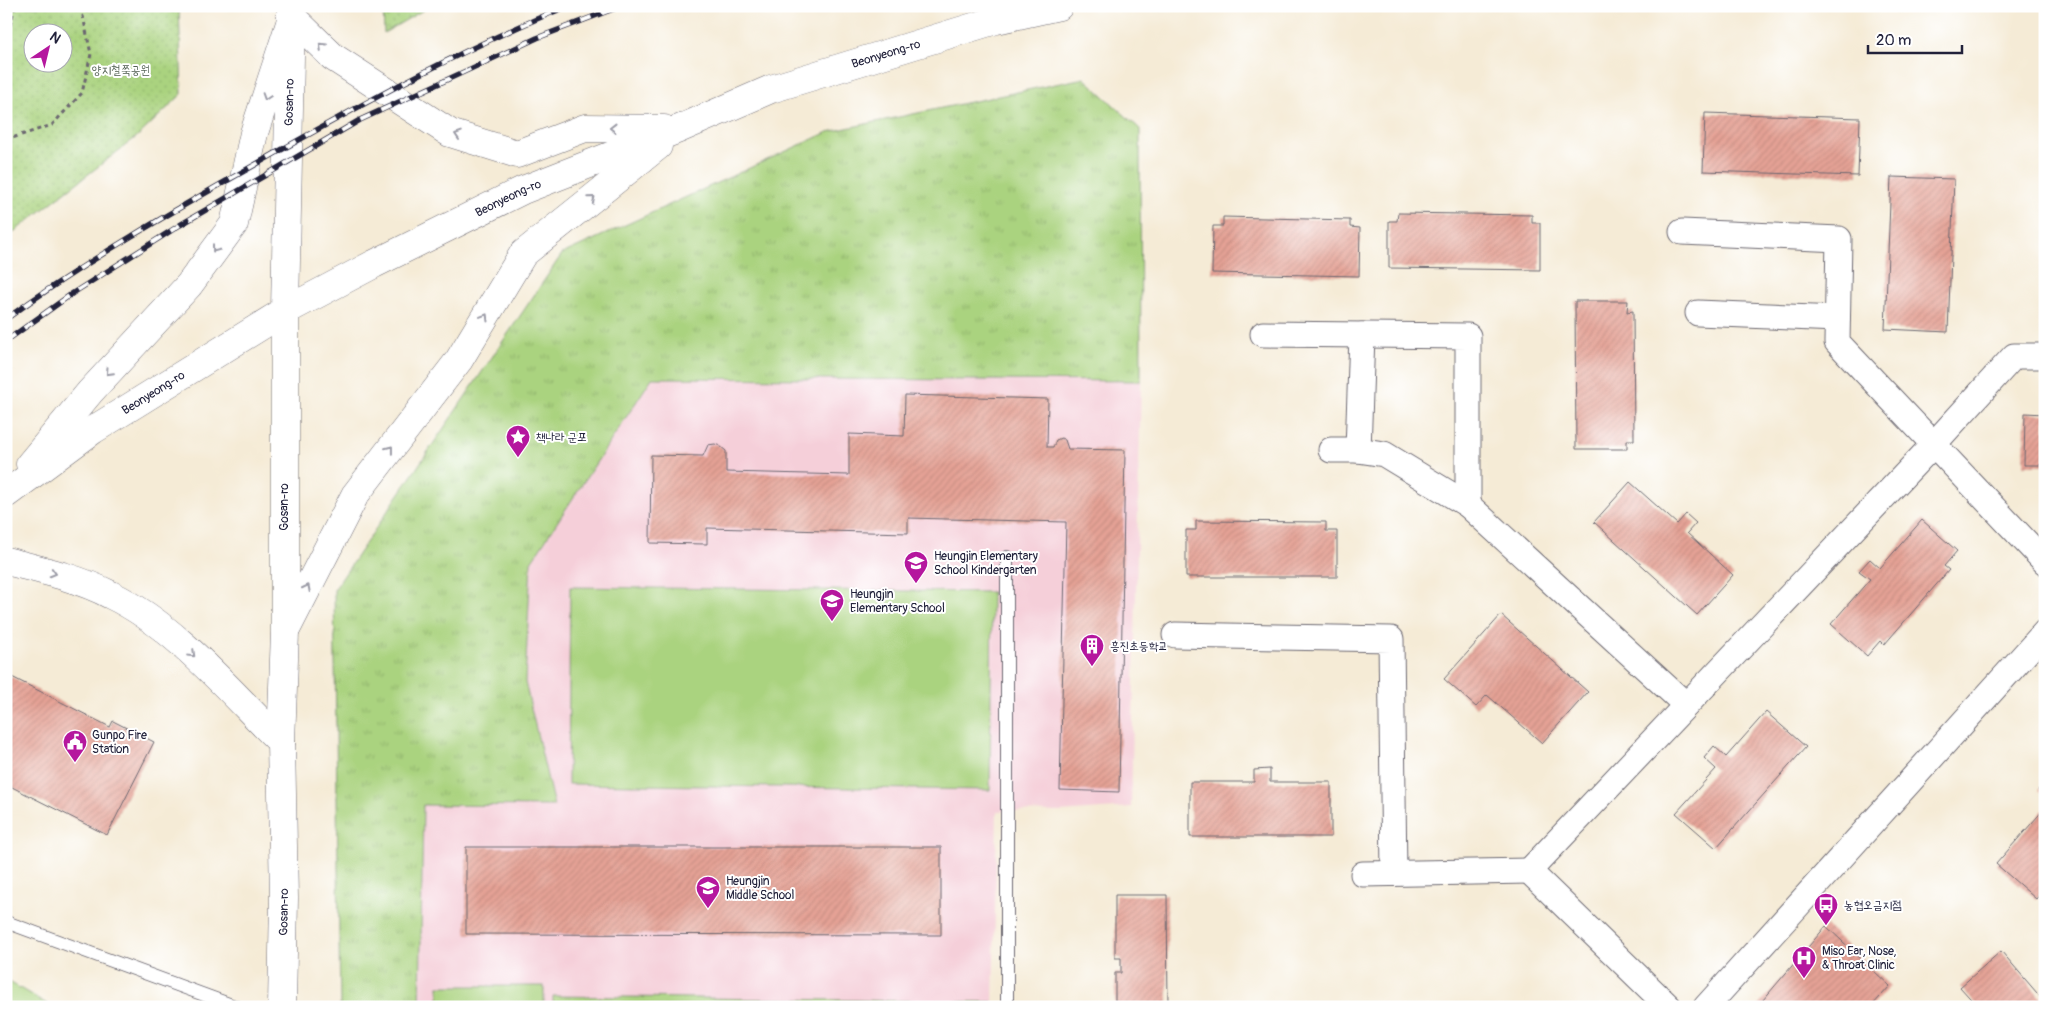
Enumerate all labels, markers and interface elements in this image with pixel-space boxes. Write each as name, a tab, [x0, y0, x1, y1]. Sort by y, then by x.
north arrow	[22, 22, 72, 72]
scale bar	[1868, 22, 1962, 54]
text: N	[46, 28, 64, 47]
text: 20 m	[1876, 31, 1911, 50]
street label: Beonyeong-ro	[850, 36, 923, 72]
one-way arrow	[319, 43, 328, 52]
park label: 양지철쭉공원	[92, 63, 150, 78]
street label: Gosan-ro	[282, 78, 298, 126]
one-way arrow	[261, 92, 271, 100]
one-way arrow	[608, 123, 616, 133]
one-way arrow	[454, 131, 462, 141]
street label: Beonyeong-ro	[473, 176, 544, 221]
one-way arrow	[586, 196, 595, 204]
one-way arrow	[212, 243, 221, 253]
one-way arrow	[478, 314, 488, 323]
one-way arrow	[106, 366, 115, 375]
street label: Beonyeong-ro	[119, 368, 188, 418]
place icon: 책나라 군포	[505, 424, 531, 458]
place label: 책나라 군포	[536, 430, 587, 445]
one-way arrow	[384, 445, 393, 455]
street label: Gosan-ro	[277, 483, 292, 531]
place label: Heungjin Elementary School Kindergarten	[934, 549, 1038, 578]
school or university icon: Heungjin Elementary School Kindergarten	[903, 550, 929, 584]
one-way arrow	[49, 567, 58, 578]
one-way arrow	[301, 584, 311, 593]
place label: Heungjin Elementary School	[850, 587, 945, 616]
school or university icon: Heungjin Elementary School	[819, 588, 845, 622]
building icon: 흥진초등학교	[1079, 633, 1105, 667]
place label: 흥진초등학교	[1110, 639, 1168, 654]
one-way arrow	[186, 648, 195, 657]
place label: Gunpo Fire Station	[92, 728, 147, 757]
public building icon: Gunpo Fire Station	[62, 729, 88, 763]
place label: Heungjin Middle School	[726, 874, 795, 903]
school or university icon: Heungjin Middle School	[695, 875, 721, 909]
street label: Gosan-ro	[276, 888, 292, 936]
bus stop icon: 농협오금지점	[1813, 892, 1839, 926]
place label: 농협오금지점	[1844, 898, 1902, 913]
place label: Miso Ear, Nose, & Throat Clinic	[1822, 944, 1896, 973]
hospital icon: Miso Ear, Nose, & Throat Clinic	[1791, 945, 1817, 979]

